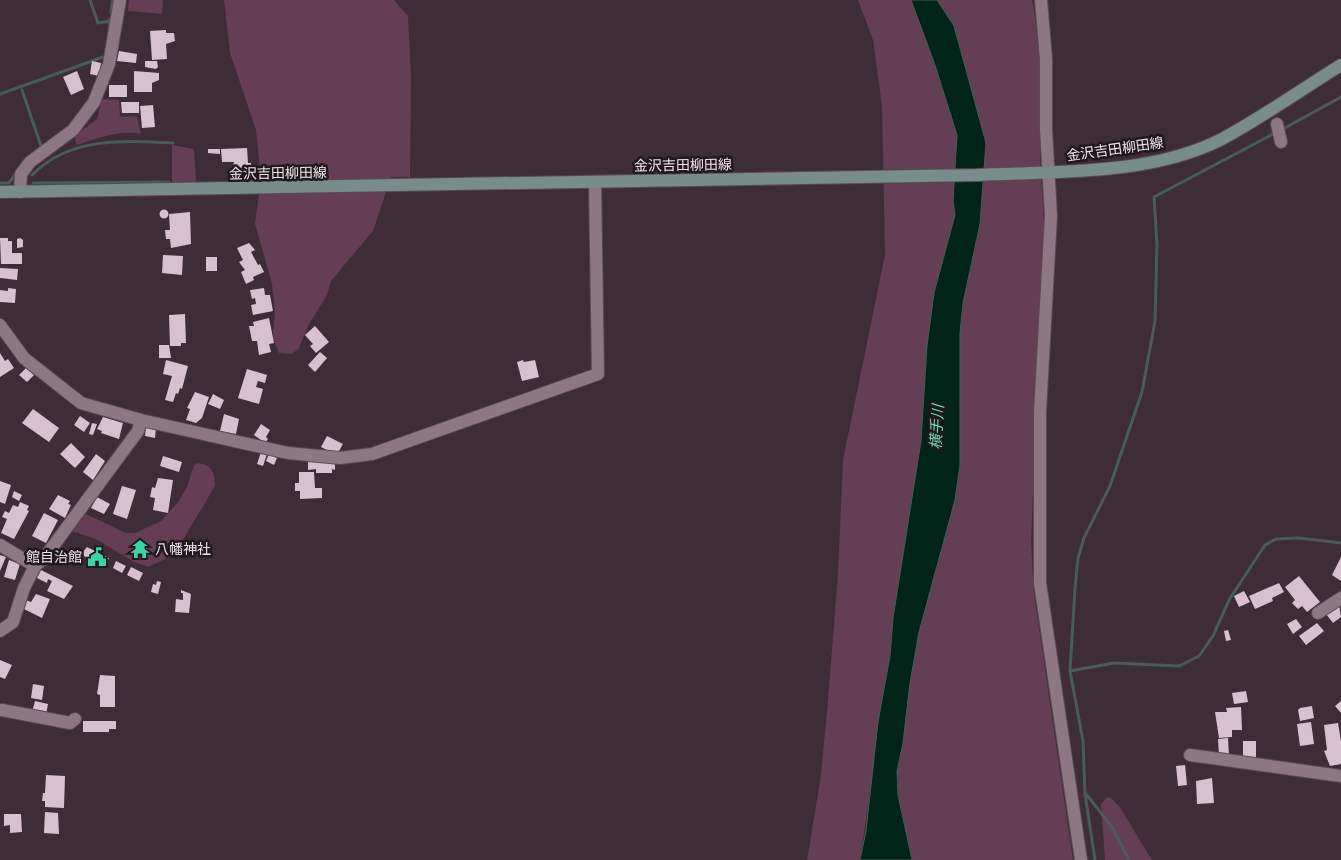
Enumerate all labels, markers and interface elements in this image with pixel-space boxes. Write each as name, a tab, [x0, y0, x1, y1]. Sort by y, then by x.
street label: 金沢吉田柳田線	[1065, 134, 1165, 165]
street label: 金沢吉田柳田線	[634, 156, 732, 175]
street label: 金沢吉田柳田線	[229, 164, 327, 183]
water label: 横手川	[927, 402, 947, 450]
temple icon: 八幡神社	[129, 538, 151, 560]
place label: 八幡神社	[155, 541, 211, 558]
public building icon: 館自治館	[86, 546, 108, 568]
place label: 館自治館	[26, 549, 82, 566]

